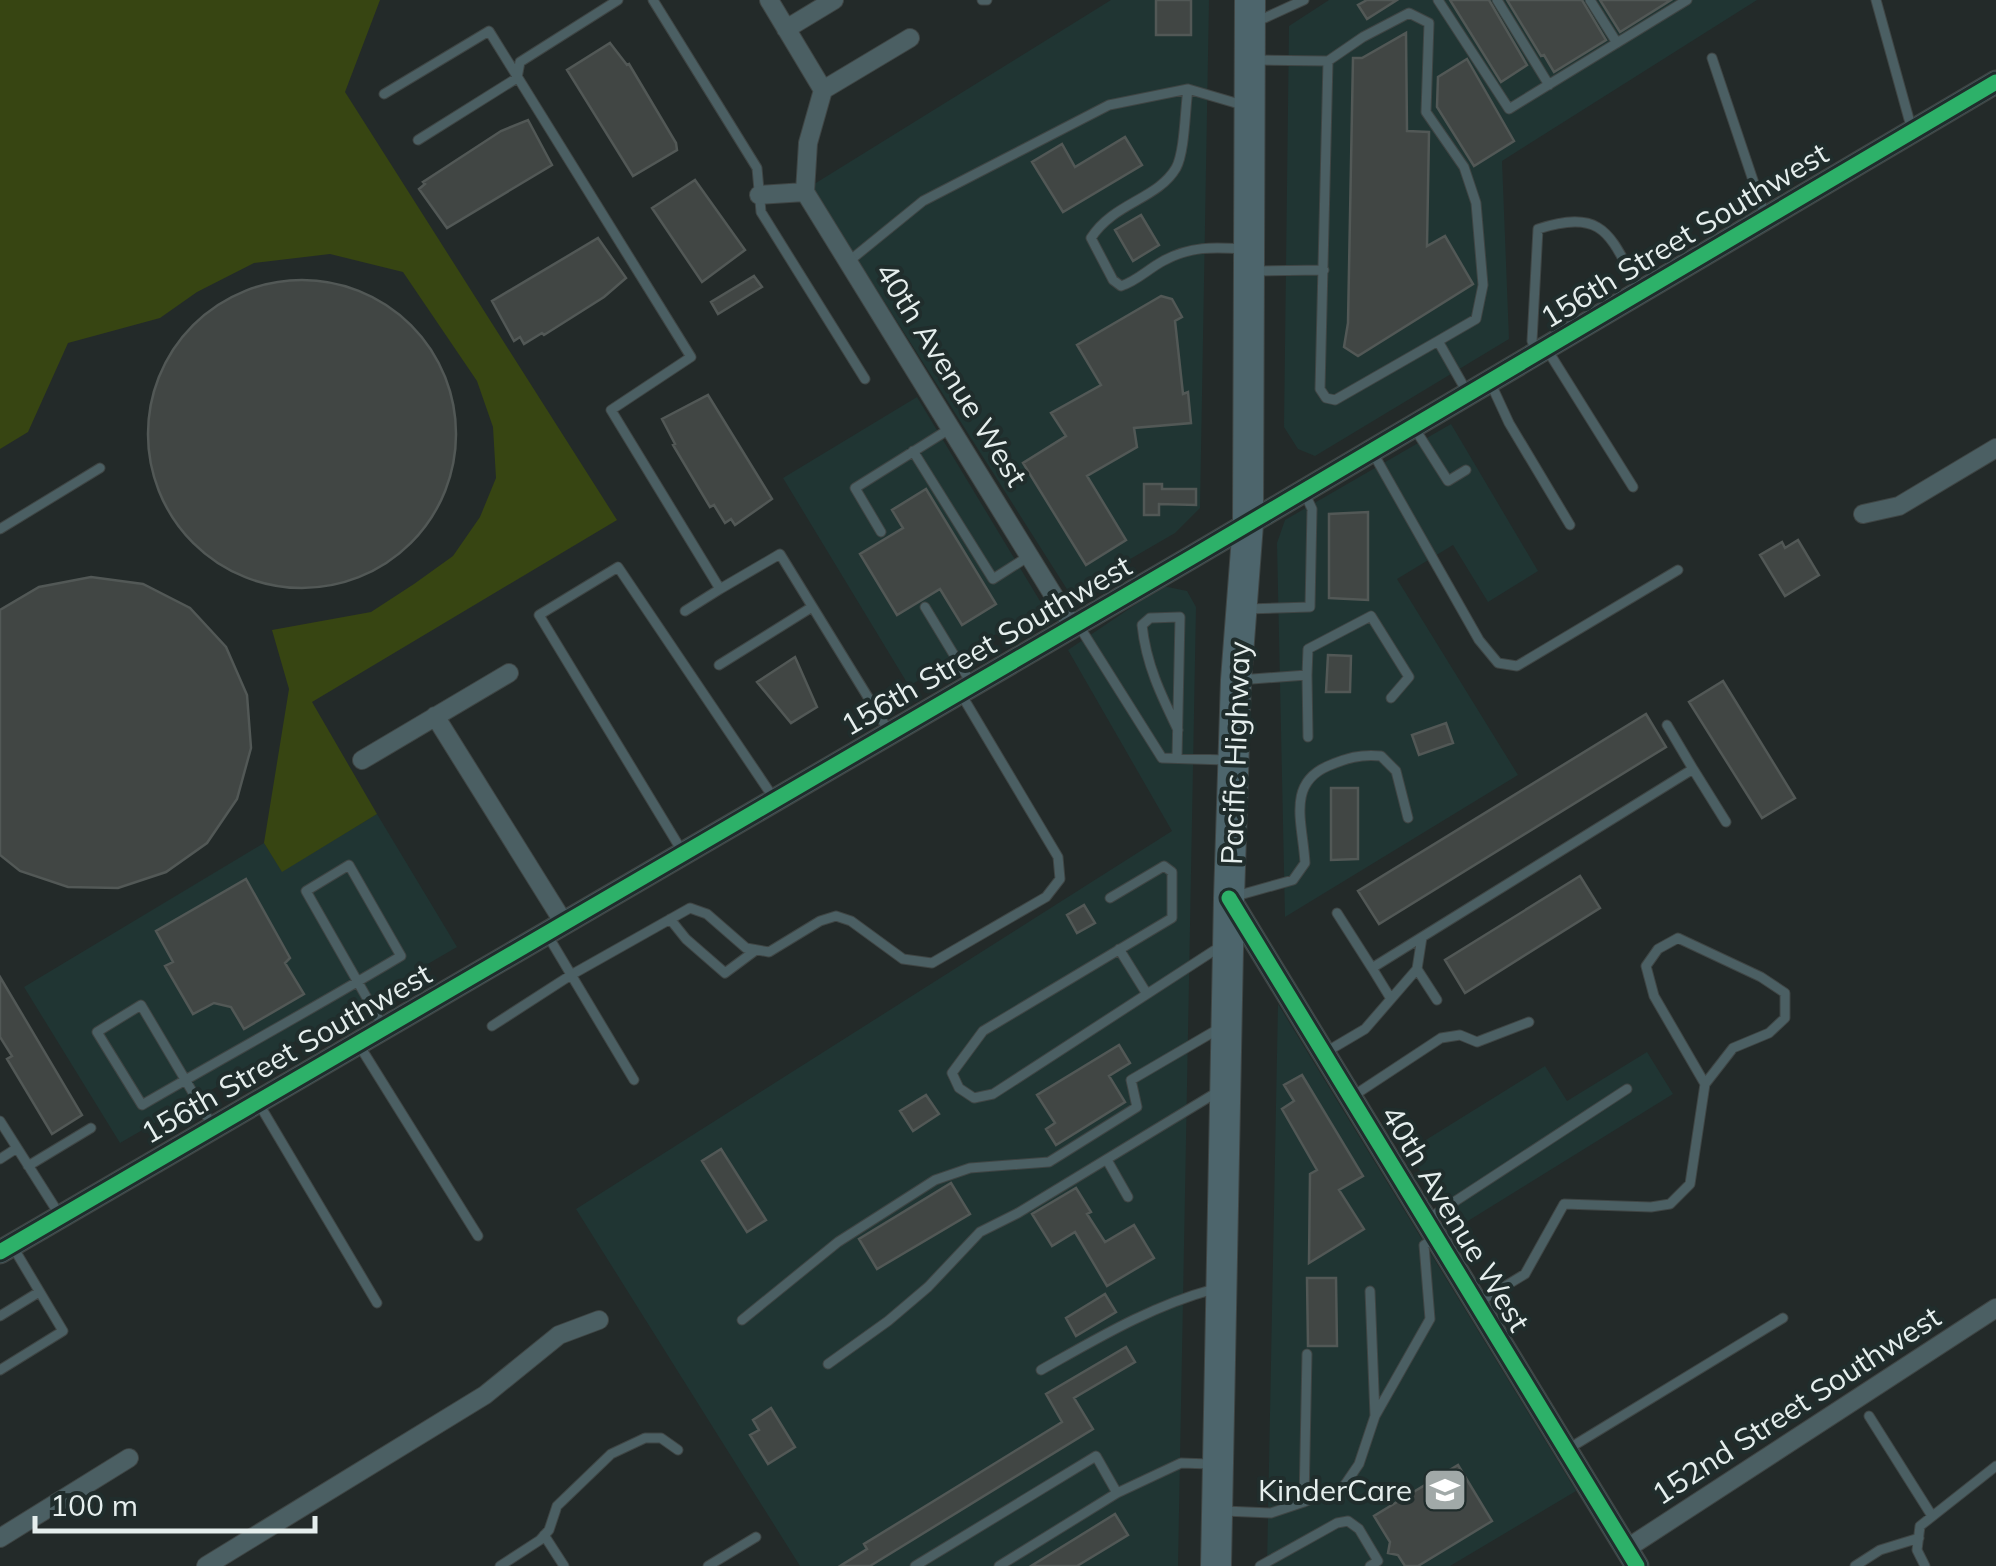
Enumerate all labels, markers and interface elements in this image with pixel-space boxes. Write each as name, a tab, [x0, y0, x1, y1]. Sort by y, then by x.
street label: 156th Street Southwest	[1533, 134, 1835, 336]
street label: 40th Avenue West	[868, 255, 1036, 493]
street label: 156th Street Southwest	[834, 546, 1138, 744]
street label: Pacific Highway	[1212, 640, 1258, 866]
street label: 156th Street Southwest	[134, 954, 438, 1152]
street label: 40th Avenue West	[1373, 1098, 1539, 1338]
street label: 152nd Street Southwest	[1644, 1297, 1948, 1513]
school or university icon: KinderCare	[1422, 1467, 1468, 1513]
scale bar	[35, 1471, 315, 1533]
place label: KinderCare	[1258, 1471, 1412, 1509]
text: 100 m	[50, 1486, 138, 1524]

